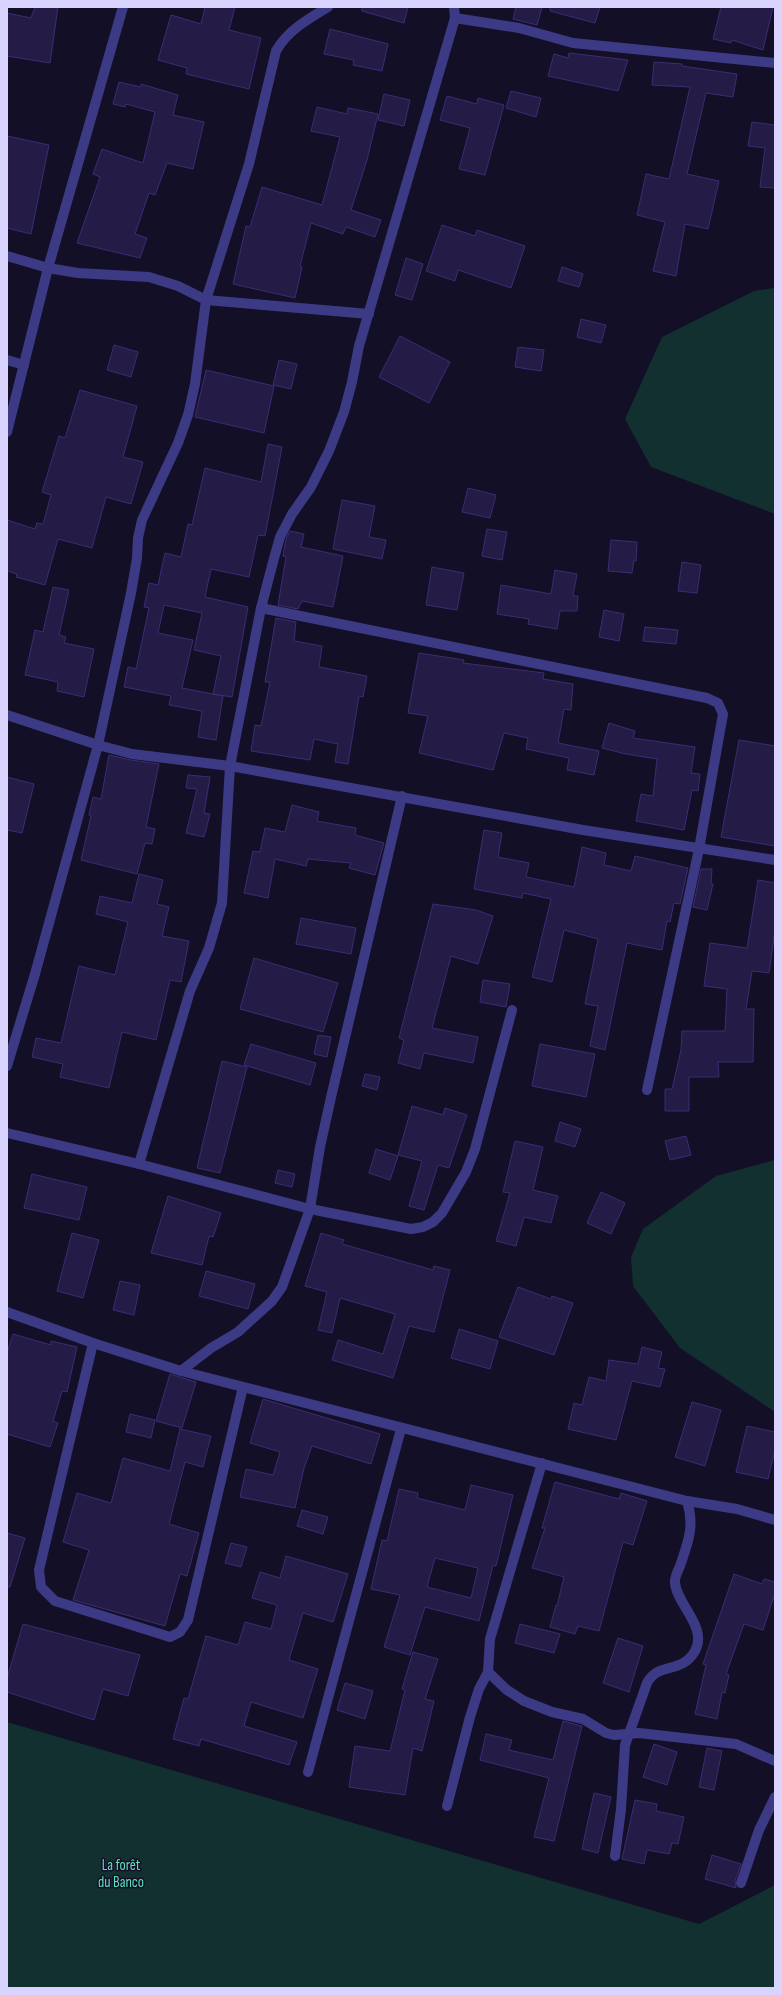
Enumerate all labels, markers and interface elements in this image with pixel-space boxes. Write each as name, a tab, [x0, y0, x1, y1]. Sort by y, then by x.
park label: La forêt du Banco	[98, 1856, 144, 1892]

